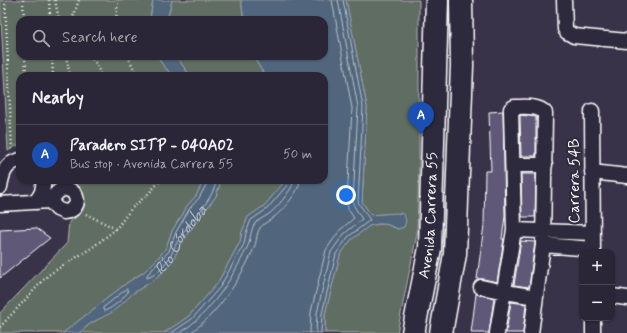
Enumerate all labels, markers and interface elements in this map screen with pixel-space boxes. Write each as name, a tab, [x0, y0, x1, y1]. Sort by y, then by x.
search box	[16, 16, 328, 60]
icon: search	[30, 27, 52, 49]
text: Search here	[62, 28, 138, 48]
text: Nearby	[32, 87, 84, 109]
pin: A	[408, 102, 434, 135]
text: Paradero SITP - 040A02	[70, 136, 234, 156]
street label: Carrera 54B	[565, 139, 585, 223]
text: A	[41, 146, 49, 163]
text: 50 m	[283, 146, 312, 163]
street label: Avenida Carrera 55	[414, 152, 443, 281]
text: Bus stop · Avenida Carrera 55	[70, 156, 233, 173]
your location	[336, 185, 356, 205]
water label: Río Córdoba	[150, 200, 212, 279]
map controls	[579, 249, 615, 321]
button: +	[579, 249, 615, 285]
button: −	[579, 285, 615, 321]

